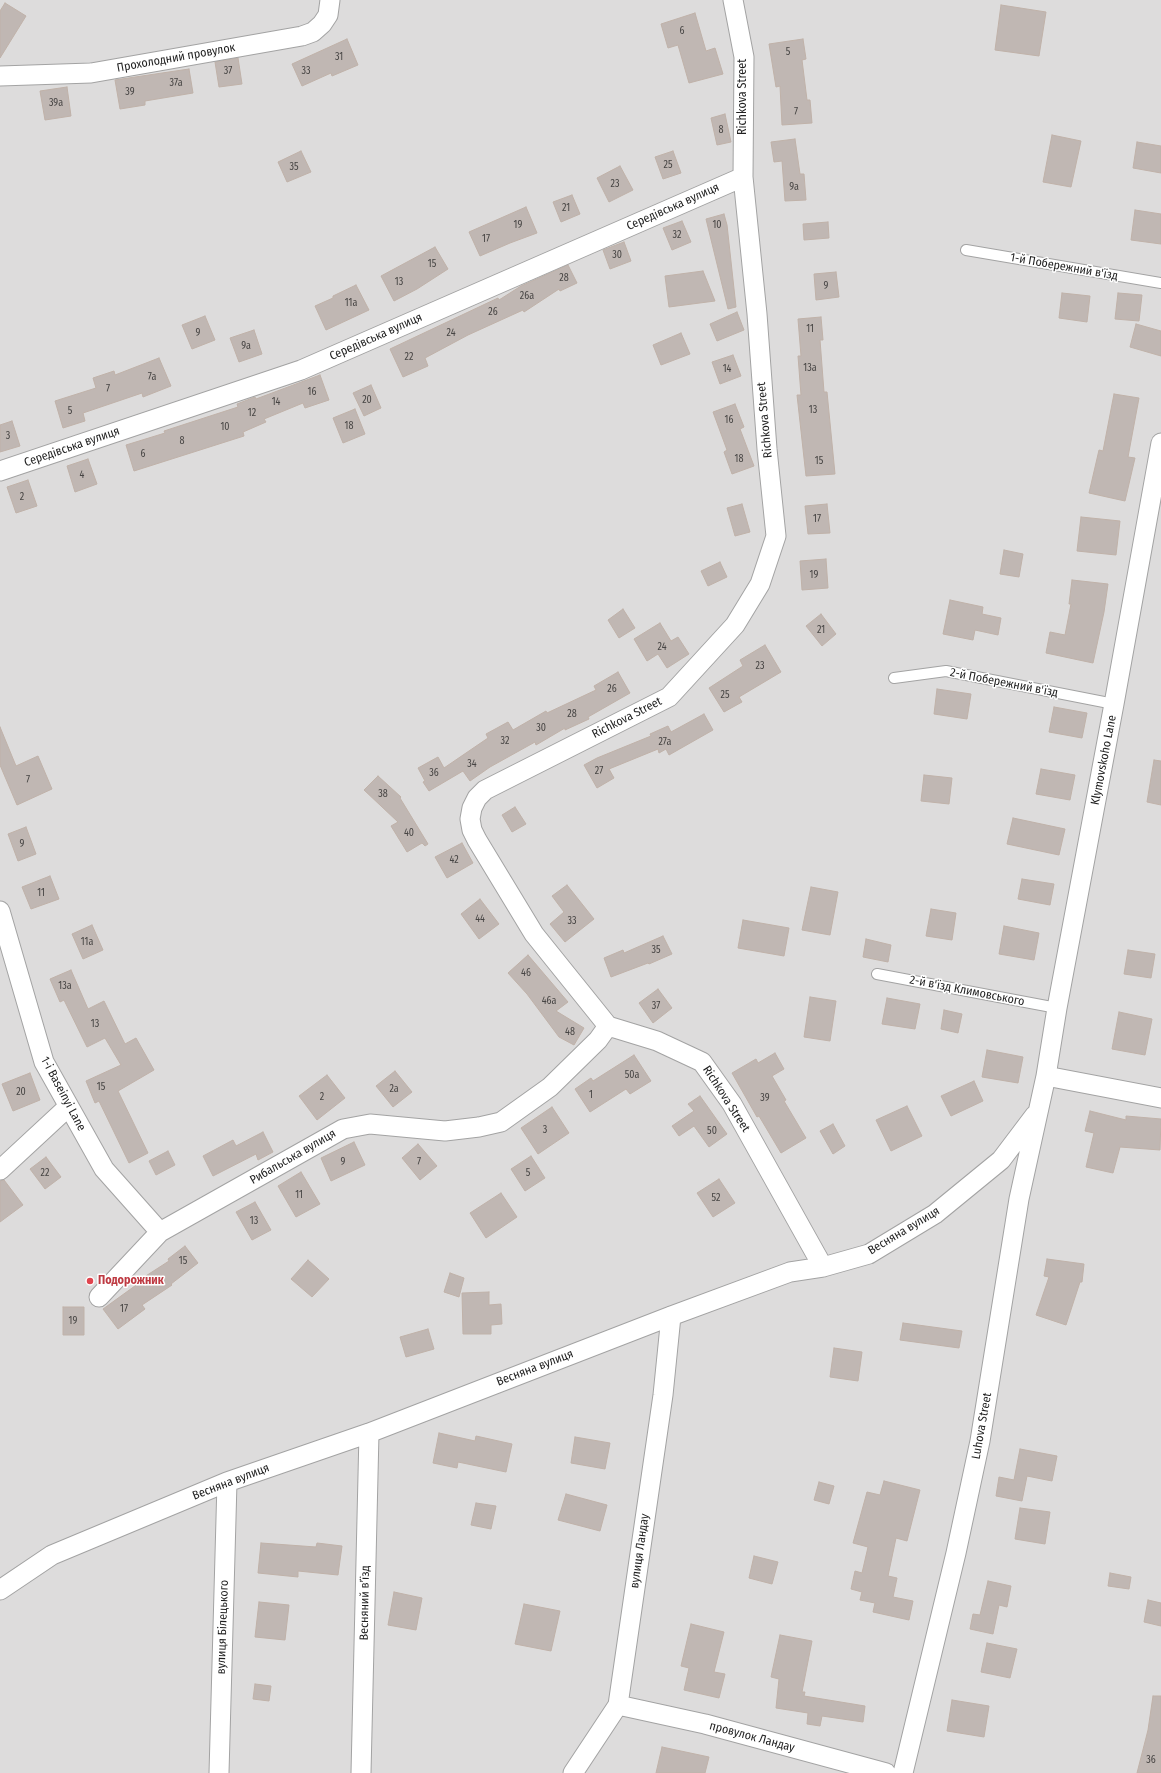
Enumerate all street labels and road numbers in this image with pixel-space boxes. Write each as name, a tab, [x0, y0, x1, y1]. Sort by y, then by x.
street label: Прохолодний провулок	[116, 40, 236, 76]
street label: Richkova Street	[736, 59, 750, 135]
street label: Середівська вулиця	[624, 180, 722, 234]
street label: 1-й Побережний в'їзд	[1009, 250, 1119, 284]
street label: Середівська вулиця	[327, 310, 425, 364]
street label: Richkova Street	[755, 381, 775, 459]
street label: Середівська вулиця	[22, 424, 122, 470]
street label: 2-й Побережний в'їзд	[949, 665, 1059, 701]
street label: Richkova Street	[590, 694, 664, 742]
street label: Klymovskoho Lane	[1088, 714, 1120, 806]
street label: 2-й в'їзд Климовського	[908, 973, 1026, 1009]
street label: 1-i Baseinyi Lane	[37, 1054, 89, 1134]
street label: Richkova Street	[699, 1063, 753, 1135]
street label: Рибальська вулиця	[247, 1127, 339, 1187]
street label: Весняна вулиця	[866, 1204, 942, 1258]
street label: Весняна вулиця	[495, 1347, 575, 1389]
street label: Luhova Street	[969, 1392, 995, 1460]
street label: Весняна вулиця	[191, 1461, 271, 1503]
street label: вулиця Ландау	[628, 1513, 652, 1589]
street label: Весняний вʼїзд	[357, 1565, 373, 1641]
street label: вулиця Білецького	[214, 1579, 232, 1675]
street label: провулок Ландау	[708, 1719, 796, 1755]

